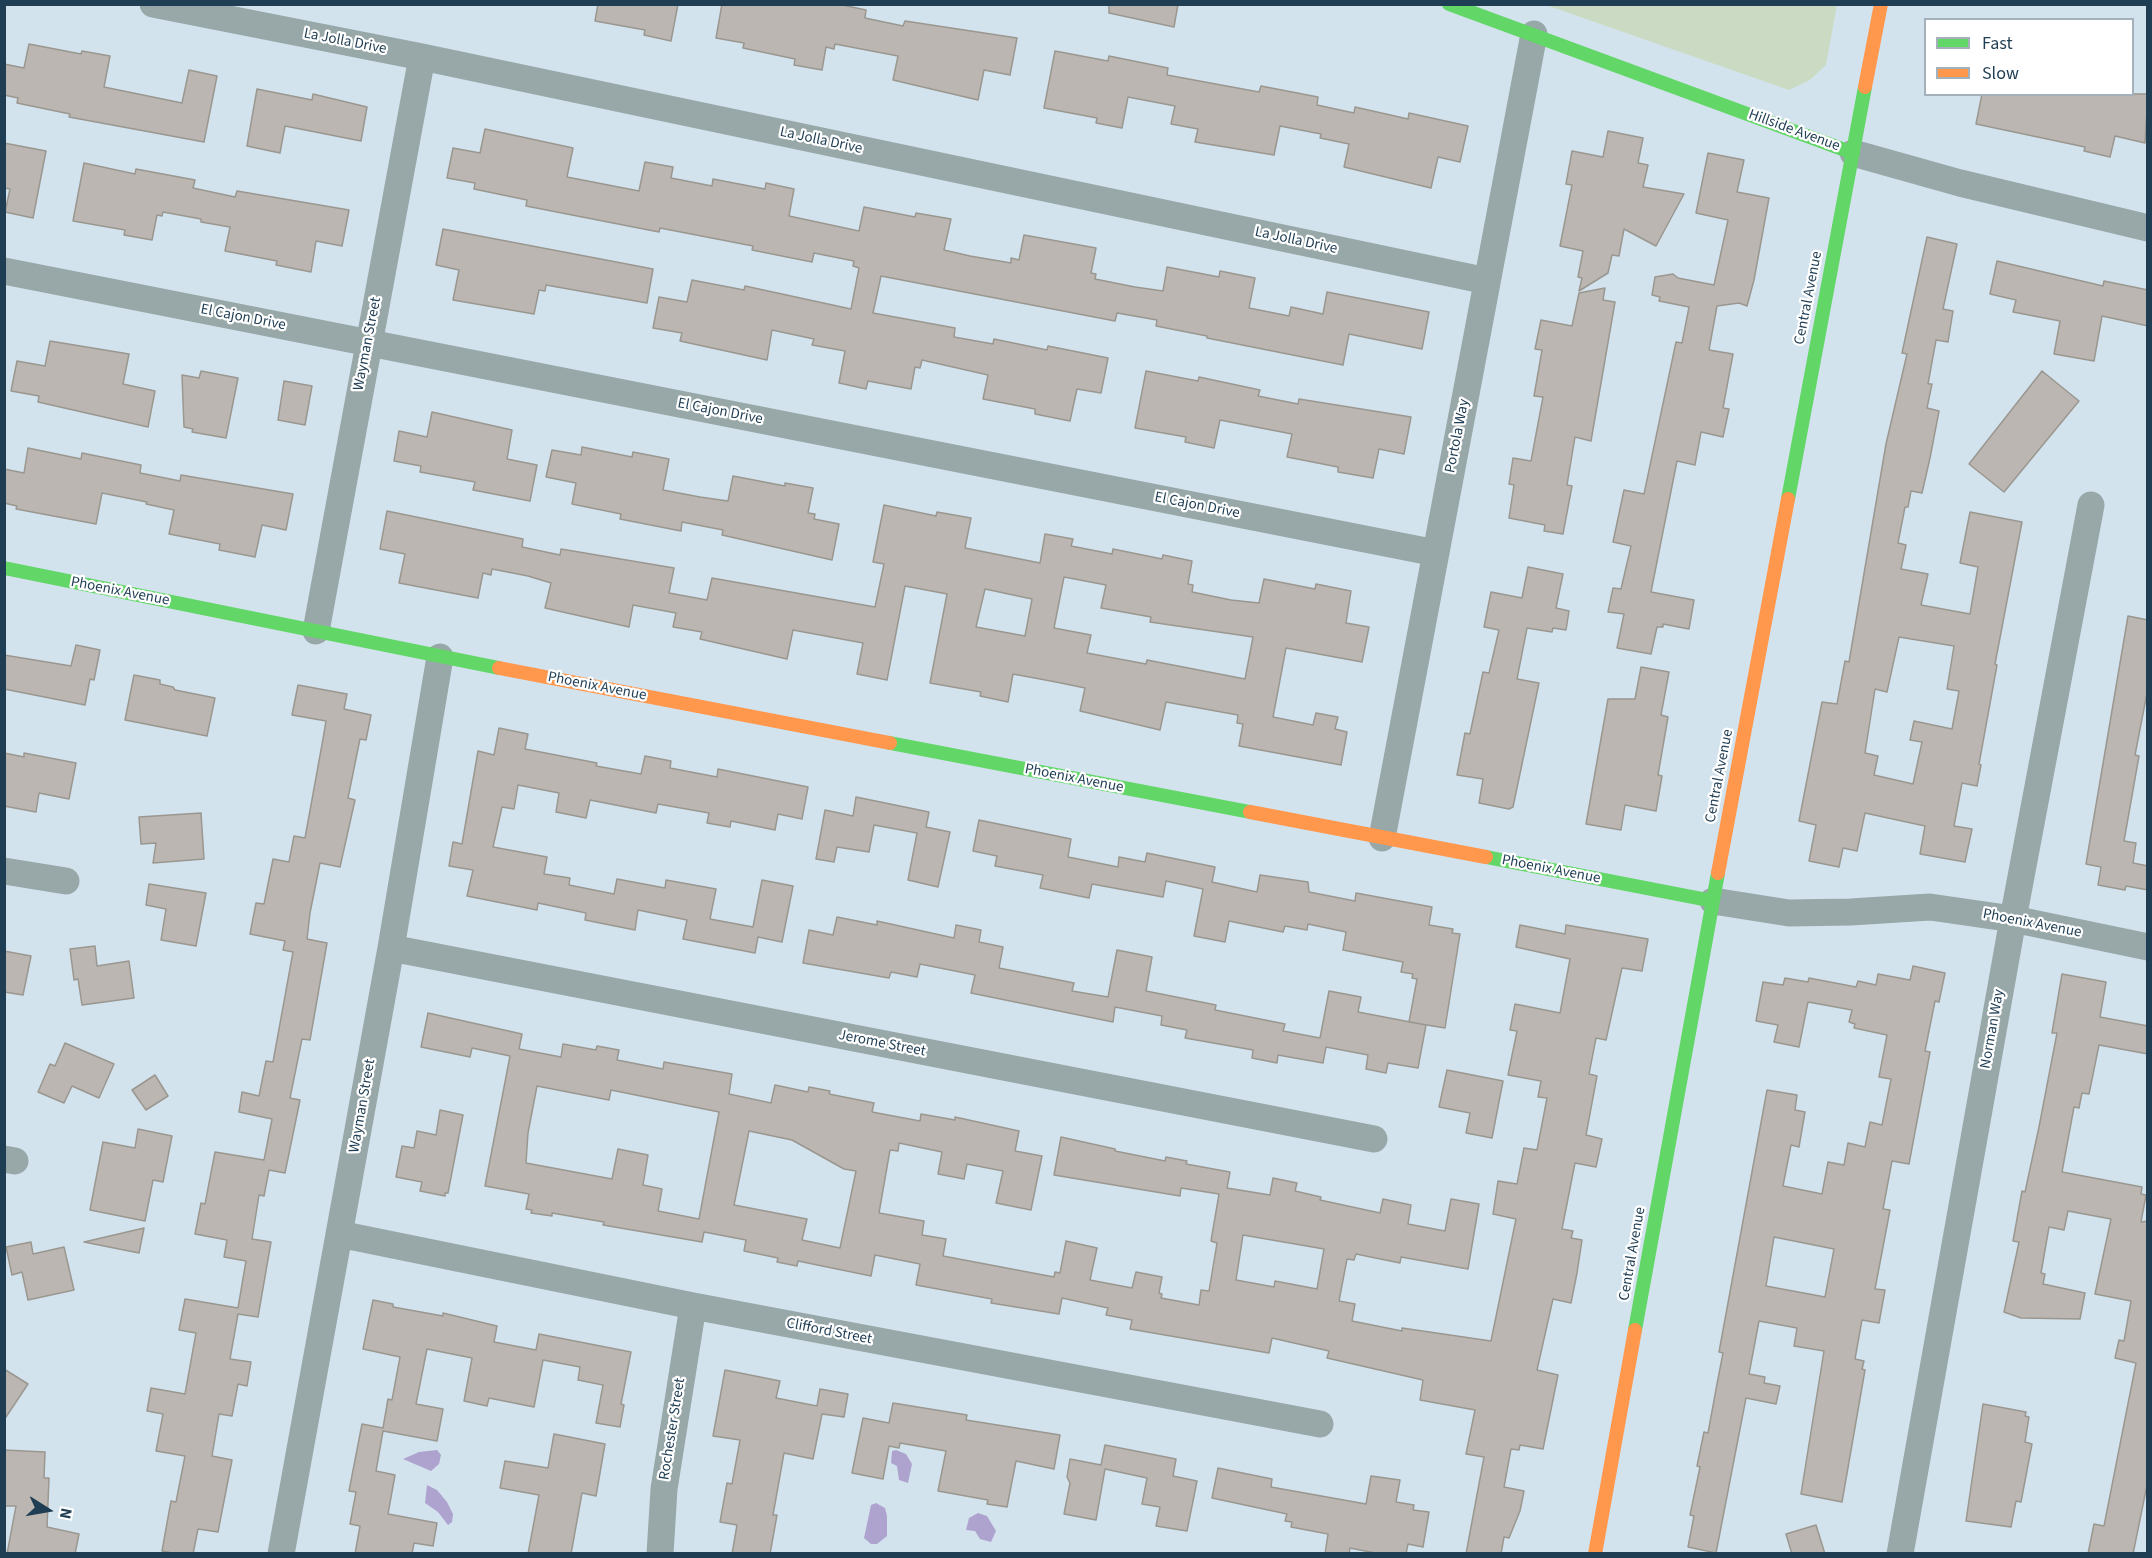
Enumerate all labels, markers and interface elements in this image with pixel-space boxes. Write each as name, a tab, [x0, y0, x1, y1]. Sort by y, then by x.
legend	[1924, 18, 2134, 96]
street label: La Jolla Drive	[302, 25, 388, 59]
text: Fast	[1982, 31, 2013, 56]
text: Slow	[1982, 61, 2019, 86]
street label: Hillside Avenue	[1746, 106, 1842, 156]
street label: La Jolla Drive	[778, 123, 864, 159]
street label: La Jolla Drive	[1253, 223, 1339, 259]
street label: Central Avenue	[1791, 250, 1827, 346]
street label: Wayman Street	[350, 296, 386, 392]
street label: El Cajon Drive	[199, 301, 287, 335]
street label: El Cajon Drive	[676, 395, 764, 429]
street label: Portola Way	[1442, 397, 1474, 475]
street label: El Cajon Drive	[1153, 489, 1241, 523]
street label: Phoenix Avenue	[69, 574, 171, 610]
street label: Phoenix Avenue	[546, 669, 648, 705]
street label: Central Avenue	[1702, 728, 1738, 824]
street label: Phoenix Avenue	[1023, 761, 1125, 797]
street label: Phoenix Avenue	[1500, 852, 1602, 888]
street label: Phoenix Avenue	[1981, 906, 2083, 942]
street label: Norman Way	[1977, 988, 2009, 1070]
street label: Jerome Street	[837, 1027, 927, 1061]
street label: Wayman Street	[346, 1058, 380, 1154]
street label: Central Avenue	[1616, 1206, 1650, 1302]
street label: Clifford Street	[785, 1315, 873, 1349]
street label: Rochester Street	[656, 1377, 690, 1481]
north arrow	[18, 1480, 78, 1540]
text: N	[54, 1506, 77, 1521]

